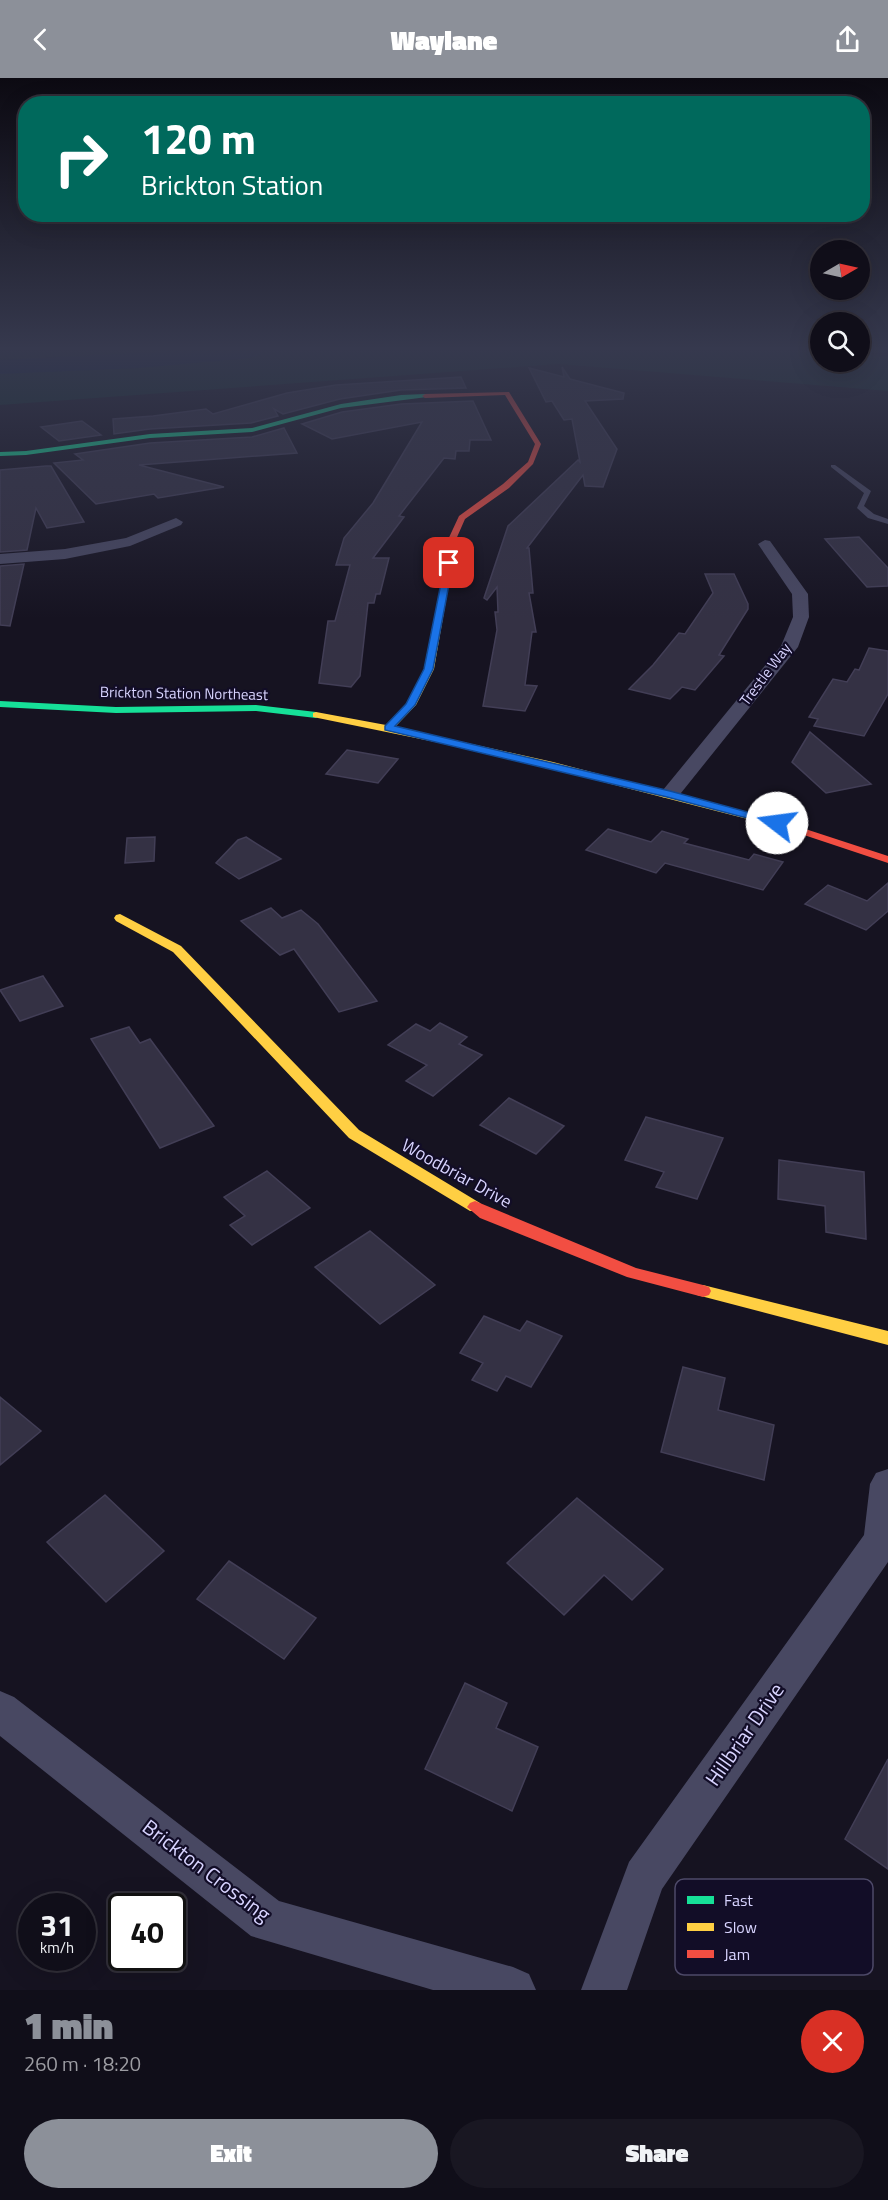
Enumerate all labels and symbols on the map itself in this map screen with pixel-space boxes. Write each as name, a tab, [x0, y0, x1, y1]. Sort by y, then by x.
north arrow	[810, 240, 870, 300]
pin	[423, 537, 474, 588]
street label: Trestle Way	[734, 638, 796, 710]
street label: Brickton Station Northeast	[100, 680, 269, 706]
position arrow	[745, 791, 809, 855]
street label: Woodbriar Drive	[397, 1132, 517, 1214]
street label: Hillbriar Drive	[697, 1676, 791, 1792]
street label: Brickton Crossing	[136, 1811, 278, 1929]
legend	[675, 1879, 873, 1975]
text: Fast	[724, 1888, 753, 1912]
speed limit sign: 40	[108, 1893, 186, 1971]
text: Slow	[724, 1915, 757, 1939]
text: Jam	[724, 1942, 750, 1966]

